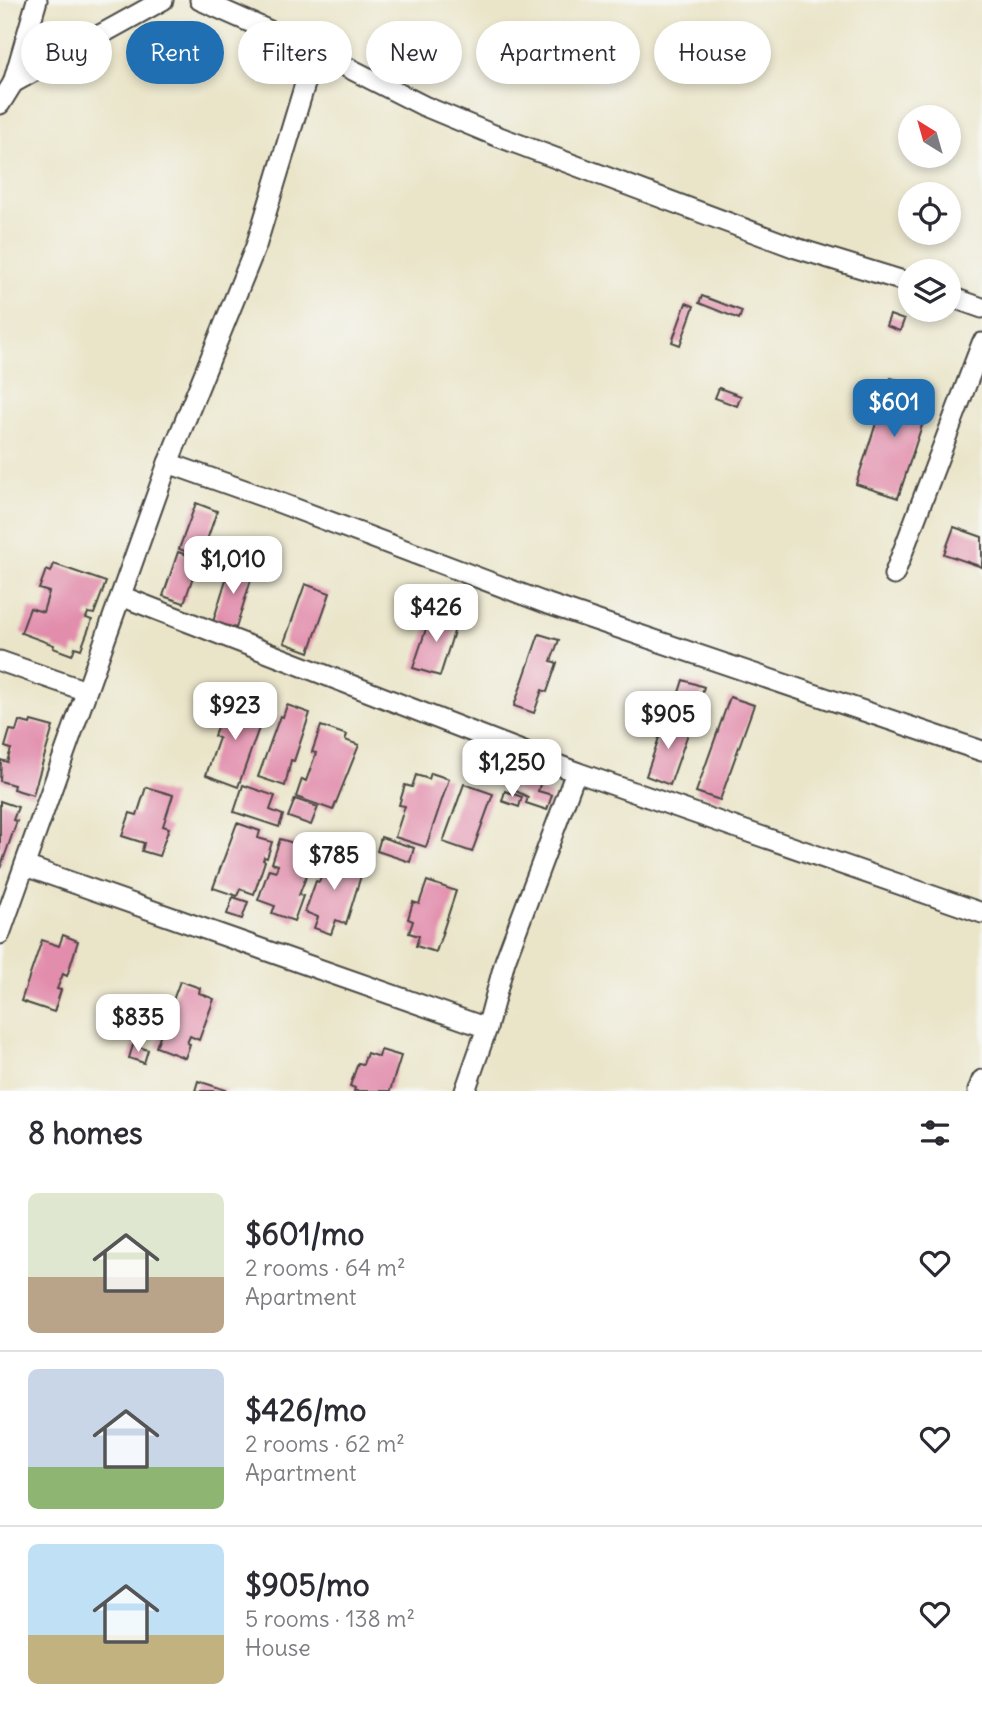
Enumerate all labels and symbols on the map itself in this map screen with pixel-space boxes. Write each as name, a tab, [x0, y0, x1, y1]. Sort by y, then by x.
north arrow	[898, 105, 961, 168]
pin: $601	[853, 380, 935, 439]
pin: $1,010	[176, 536, 290, 596]
pin: $426	[395, 584, 477, 644]
pin: $923	[194, 682, 276, 742]
pin: $905	[627, 692, 709, 751]
pin: $1,250	[455, 740, 569, 799]
pin: $785	[293, 832, 375, 892]
pin: $835	[97, 995, 179, 1054]

